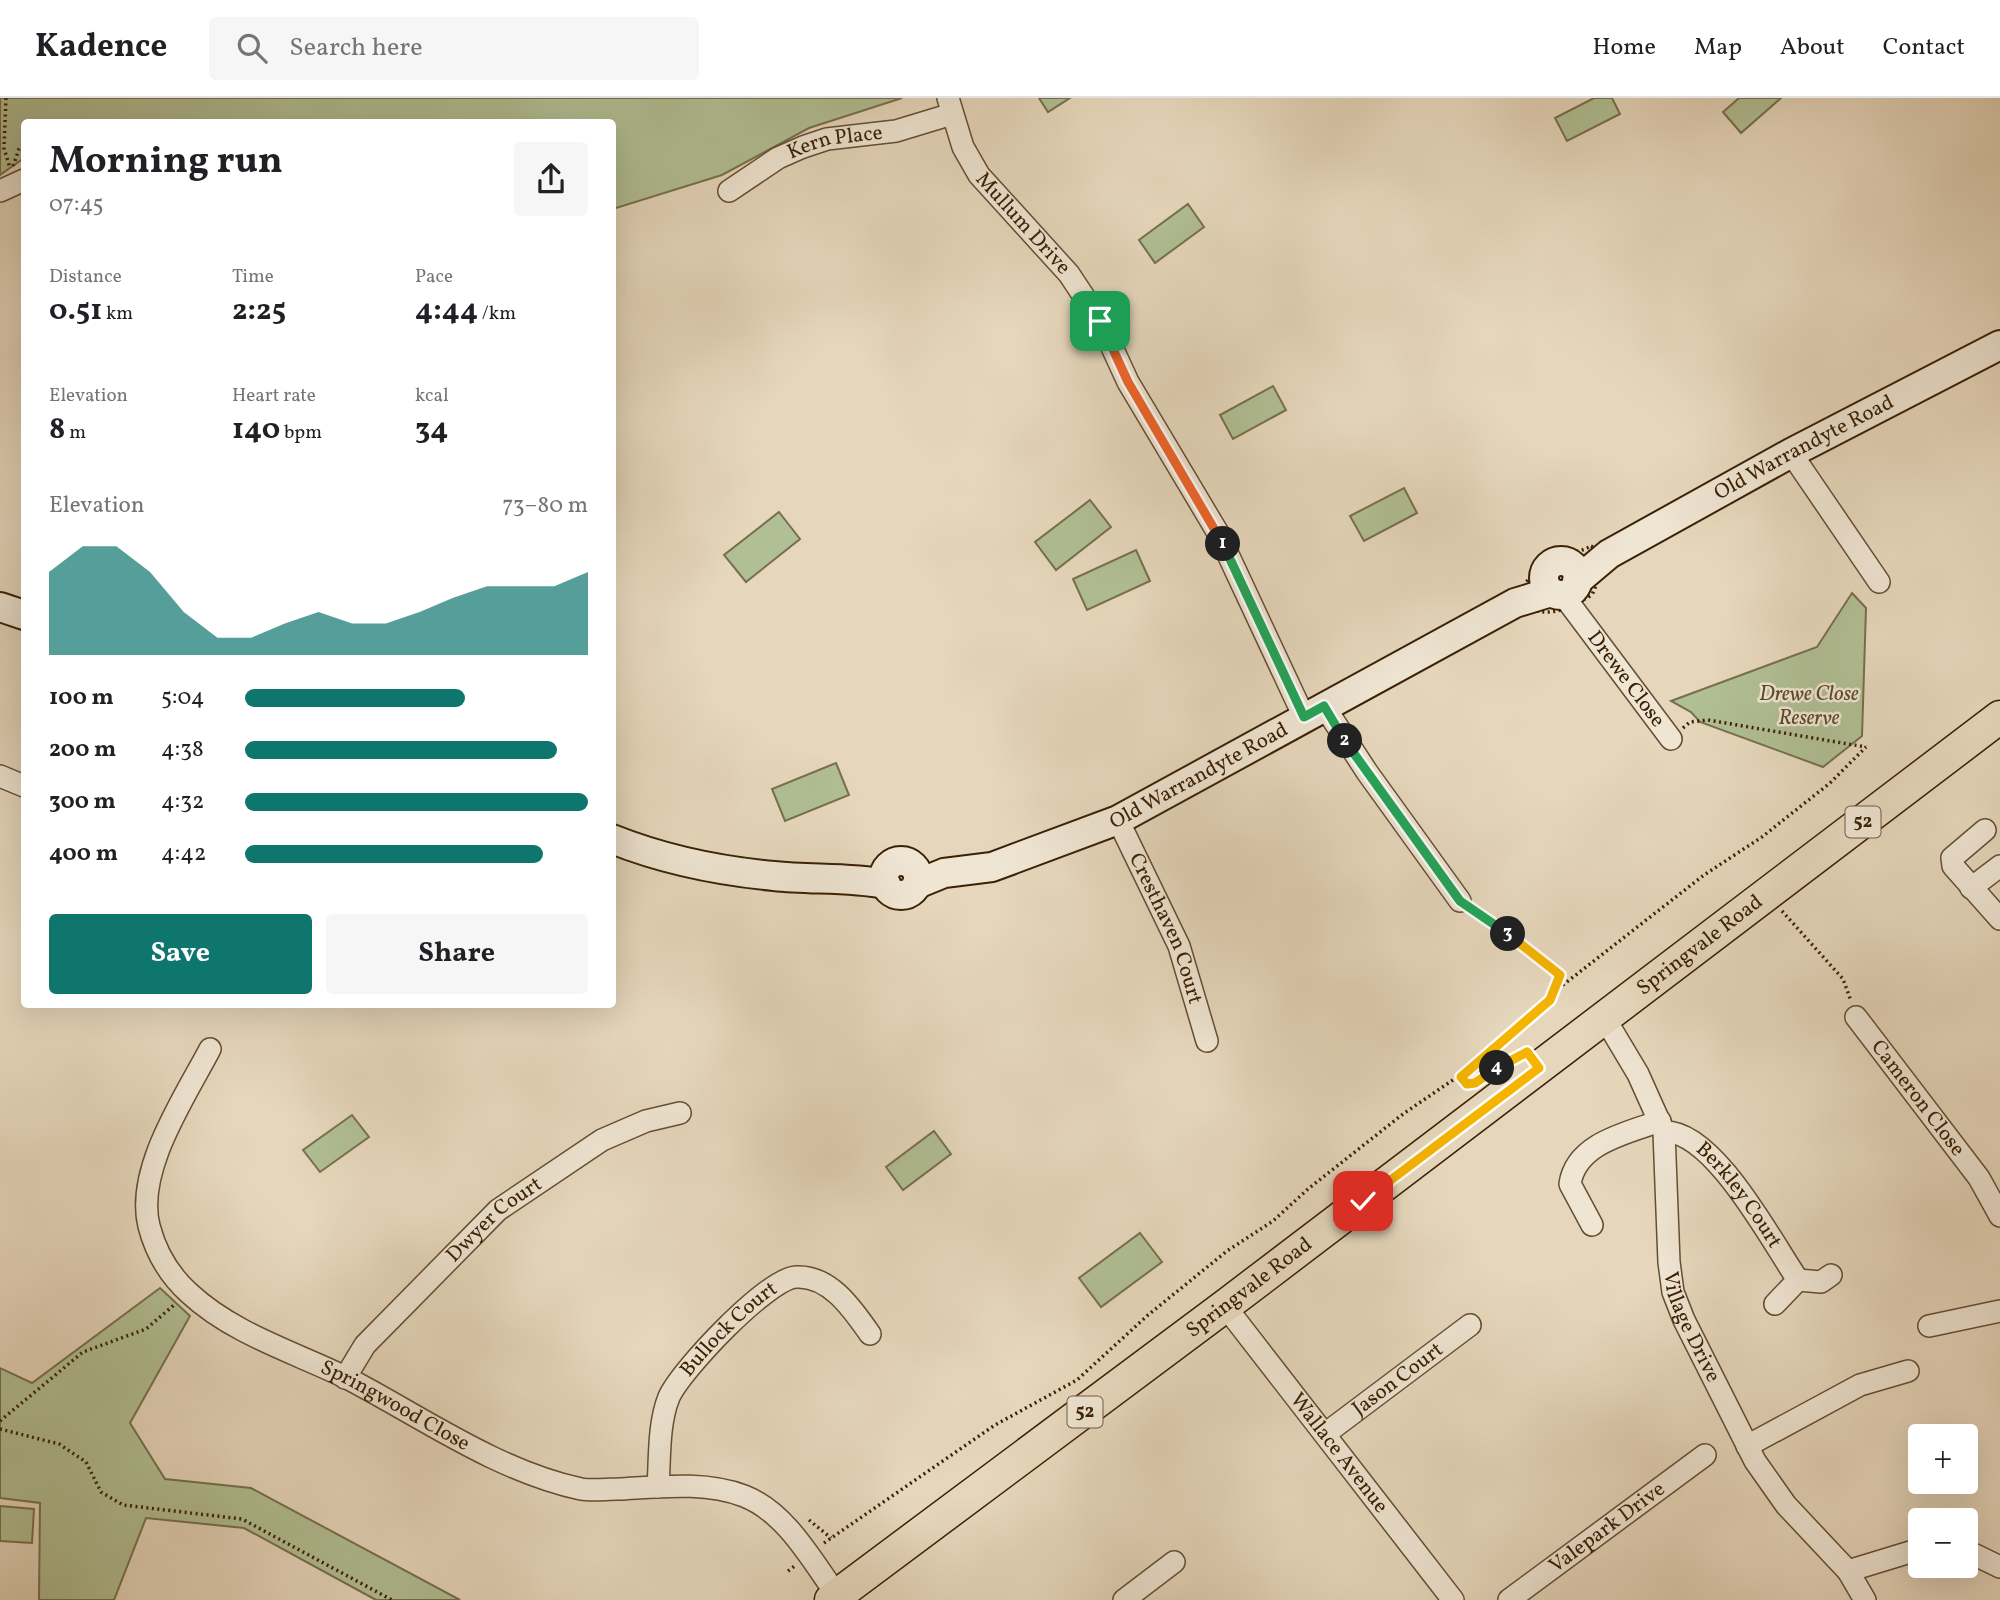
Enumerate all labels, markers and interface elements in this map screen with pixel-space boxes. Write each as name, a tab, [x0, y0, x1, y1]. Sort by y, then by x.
search box	[209, 17, 699, 80]
text: Kadence	[35, 25, 167, 71]
icon: search	[233, 29, 271, 67]
text: Search here	[289, 30, 423, 66]
text: Home	[1592, 31, 1656, 65]
text: Map	[1694, 31, 1742, 65]
text: About	[1780, 31, 1845, 65]
text: Contact	[1883, 31, 1965, 65]
street label: Kern Place	[783, 118, 884, 167]
text: Morning run	[49, 136, 283, 189]
button: share	[514, 142, 588, 216]
street label: Mullum Drive	[969, 166, 1077, 281]
text: 07:45	[49, 189, 104, 221]
text: Distance	[49, 264, 122, 290]
text: Time	[232, 264, 274, 290]
text: Pace	[415, 264, 453, 290]
text: 0.51	[49, 290, 102, 332]
text: 2:25	[232, 290, 286, 332]
text: 4:44	[415, 290, 478, 332]
pin	[1070, 291, 1130, 351]
text: km	[102, 301, 133, 327]
text: /km	[478, 301, 516, 327]
icon: arrive	[1081, 302, 1119, 340]
text: Elevation	[49, 383, 128, 409]
text: Heart rate	[232, 383, 316, 409]
text: kcal	[415, 383, 449, 409]
street label: Old Warrandyte Road	[1709, 388, 1899, 507]
text: 8	[49, 409, 65, 451]
text: 140	[232, 409, 280, 451]
text: 34	[415, 409, 448, 451]
text: m	[65, 420, 86, 446]
text: bpm	[280, 420, 322, 446]
text: Elevation	[49, 490, 145, 522]
text: 73–80 m	[502, 490, 588, 522]
pin: 1	[1206, 526, 1240, 562]
text: 1	[1219, 530, 1226, 556]
street label: Drewe Close	[1580, 625, 1672, 733]
park label: Drewe Close Reserve	[1759, 680, 1859, 733]
text: 100 m	[49, 682, 114, 714]
text: 5:04	[161, 682, 204, 714]
street label: Old Warrandyte Road	[1106, 715, 1293, 836]
pin: 2	[1328, 724, 1362, 758]
text: 2	[1340, 727, 1349, 753]
text: 200 m	[49, 734, 116, 766]
text: 4:38	[161, 734, 204, 766]
text: 300 m	[49, 786, 116, 818]
text: 4:32	[161, 786, 204, 818]
road number: 52	[1846, 806, 1881, 838]
text: 400 m	[49, 838, 118, 870]
text: 4:42	[161, 838, 206, 870]
street label: Cresthaven Court	[1122, 848, 1210, 1008]
street label: Springvale Road	[1631, 888, 1769, 1003]
button: Save	[49, 914, 312, 994]
button: Share	[326, 914, 588, 994]
pin: 3	[1490, 916, 1526, 952]
text: 3	[1503, 920, 1512, 946]
street label: Cameron Close	[1864, 1034, 1972, 1162]
pin: 4	[1480, 1051, 1514, 1086]
text: 4	[1491, 1054, 1502, 1080]
street label: Berkley Court	[1689, 1135, 1789, 1254]
street label: Dwyer Court	[440, 1170, 548, 1269]
pin	[1333, 1171, 1393, 1231]
icon: check	[1344, 1182, 1382, 1220]
street label: Springvale Road	[1180, 1230, 1318, 1345]
street label: Village Drive	[1656, 1269, 1728, 1387]
street label: Bullock Court	[673, 1274, 783, 1383]
street label: Jason Court	[1346, 1335, 1449, 1423]
street label: Springwood Close	[316, 1353, 475, 1458]
street label: Wallace Avenue	[1283, 1387, 1395, 1519]
road number: 52	[1068, 1396, 1102, 1428]
map controls	[1908, 1424, 1978, 1578]
button: +	[1908, 1424, 1978, 1494]
street label: Valepark Drive	[1543, 1475, 1671, 1580]
button: −	[1908, 1508, 1978, 1578]

